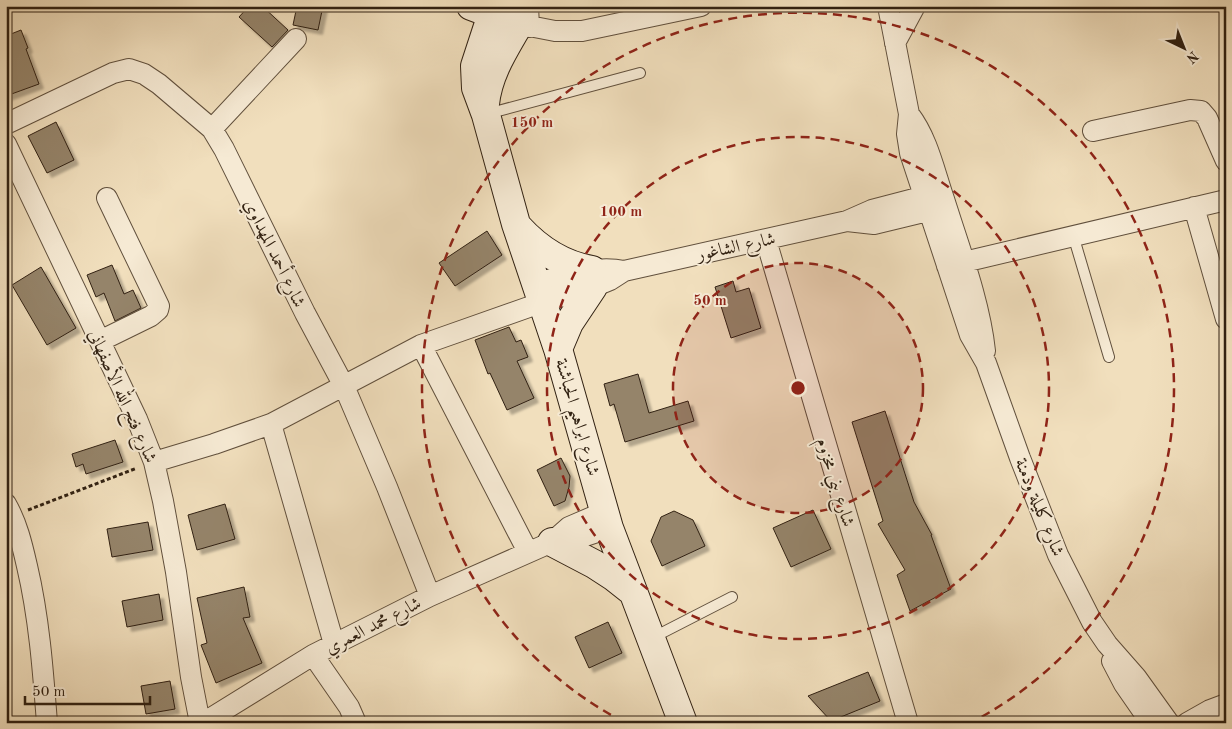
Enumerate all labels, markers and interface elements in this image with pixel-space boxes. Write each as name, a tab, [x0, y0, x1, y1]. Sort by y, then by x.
north arrow	[1160, 22, 1210, 72]
text: N	[1183, 48, 1201, 66]
text: 150 m	[511, 116, 553, 131]
street label: شارع أحمد المهداوي	[236, 194, 313, 313]
text: 100 m	[600, 205, 642, 220]
street label: شارع الشاغور	[693, 230, 778, 269]
text: 50 m	[693, 294, 727, 309]
street label: شارع فتح الله الأصفهاني	[79, 325, 165, 468]
street label: شارع ابراهيم الحباشنة	[544, 357, 602, 480]
centre of rings	[789, 379, 807, 397]
street label: شارع بني مخزوم	[807, 436, 857, 531]
street label: شارع كليلة ودمنة	[1007, 455, 1068, 561]
street label: شارع محمد العمري	[323, 594, 427, 662]
scale bar	[25, 674, 150, 706]
text: 50 m	[32, 685, 66, 700]

